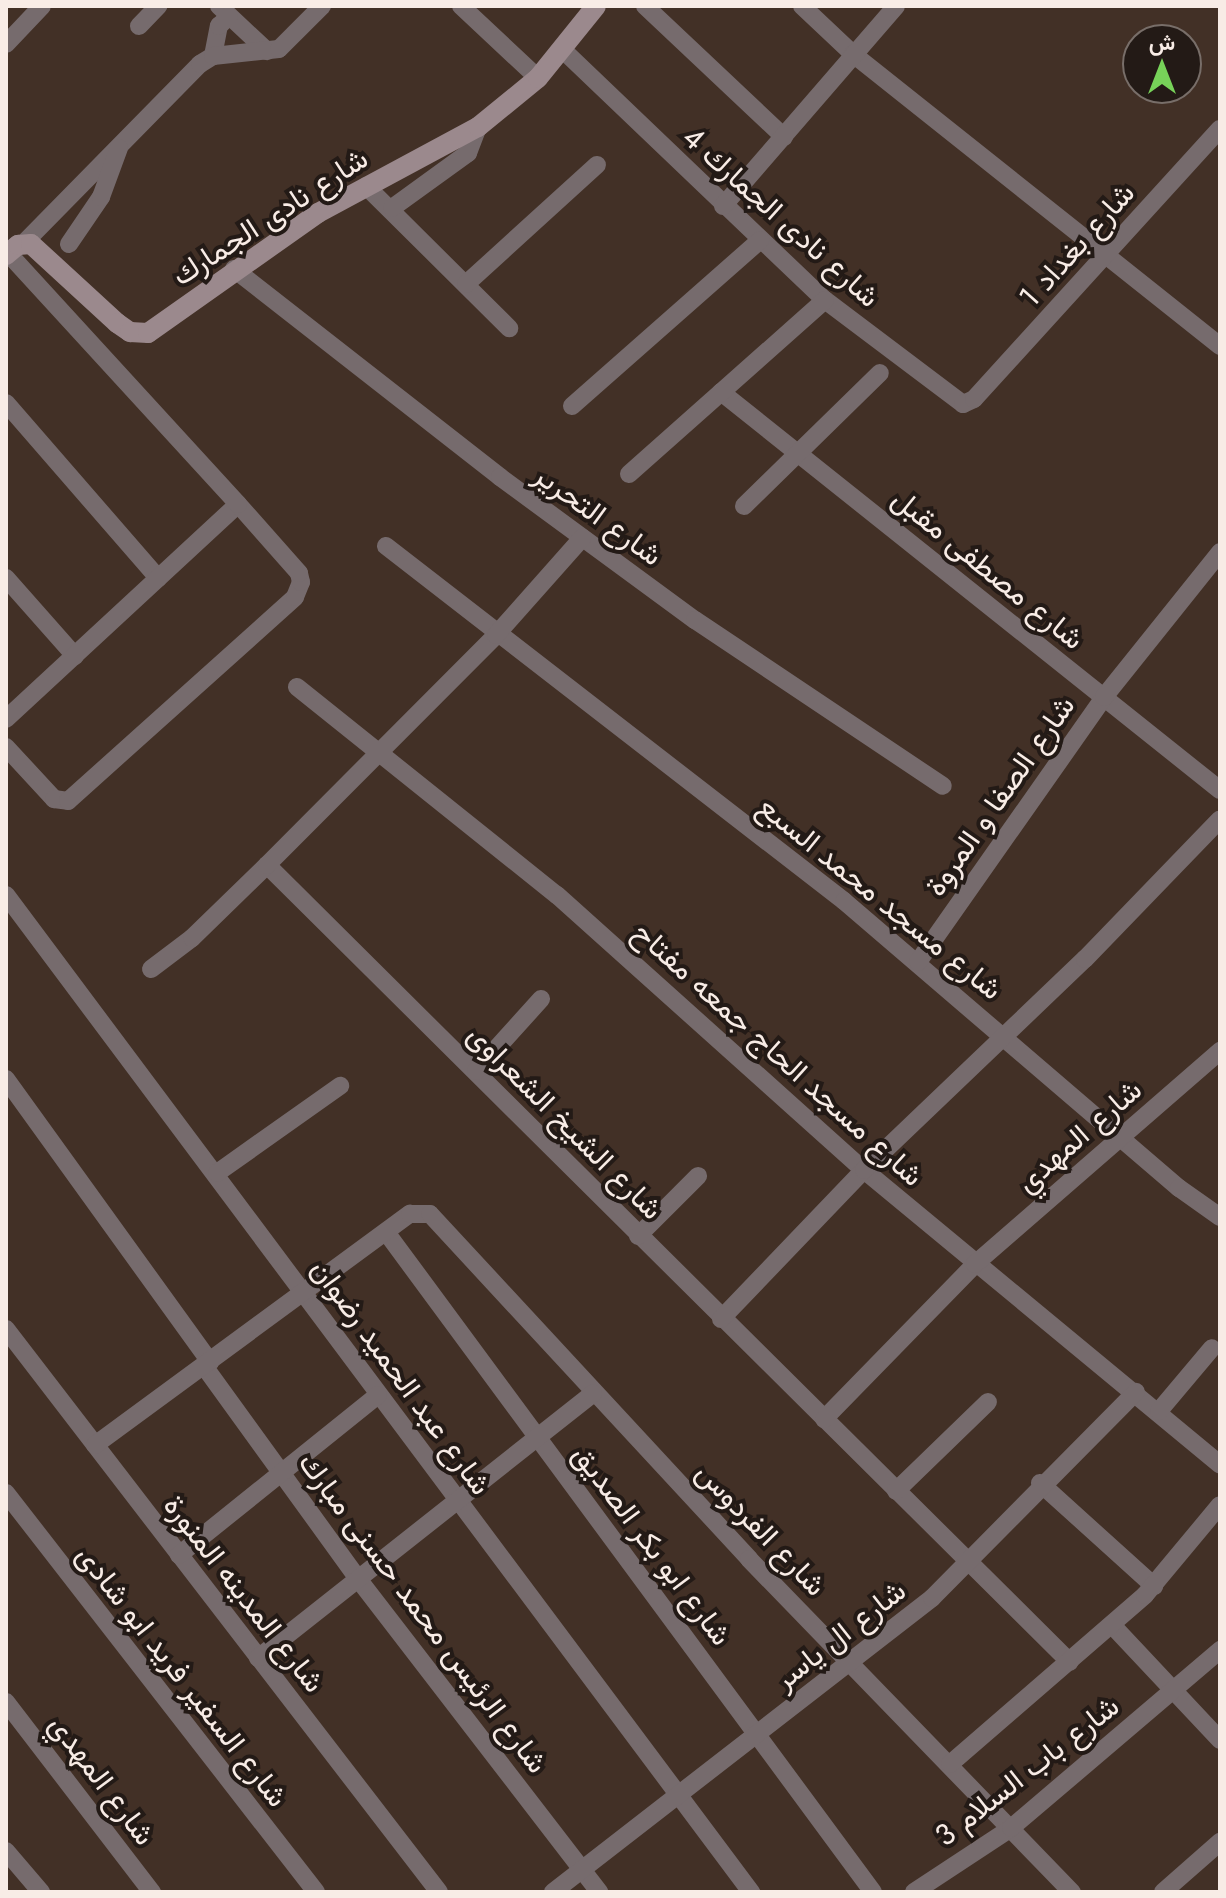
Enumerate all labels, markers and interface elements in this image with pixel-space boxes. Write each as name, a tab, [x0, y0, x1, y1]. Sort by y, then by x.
north arrow	[1122, 24, 1202, 104]
text: ش	[1149, 26, 1175, 58]
street label: شارع نادى الجمارك 4	[675, 119, 887, 315]
street label: شارع نادى الجمارك	[165, 140, 375, 294]
street label: شارع بغداد 1	[1012, 175, 1142, 315]
street label: شارع التحرير	[527, 456, 669, 574]
street label: شارع مصطفى مقبل	[885, 481, 1091, 657]
street label: شارع الصفا و المروة	[918, 689, 1082, 903]
street label: شارع مسجد محمد السبع	[751, 788, 1009, 1008]
street label: شارع مسجد الحاج جمعه مفتاح	[625, 914, 931, 1194]
street label: شارع الشيخ الشعراوى	[460, 1017, 670, 1227]
street label: شارع المهدي	[1009, 1072, 1149, 1200]
street label: شارع عبد الحميد رضوان	[303, 1252, 499, 1502]
street label: شارع ابو بكر الصديق	[565, 1438, 739, 1652]
street label: شارع الرئيس محمد حسنى مبارك	[291, 1446, 555, 1780]
street label: شارع الفردوس	[688, 1455, 834, 1603]
street label: شارع المدينه المنورة	[156, 1488, 332, 1700]
street label: شارع السفير فريد ابو شادى	[69, 1538, 295, 1814]
street label: شارع ال ياسر	[767, 1573, 913, 1697]
street label: شارع باب السلام 3	[928, 1688, 1126, 1854]
street label: شارع المهدي	[41, 1708, 163, 1852]

